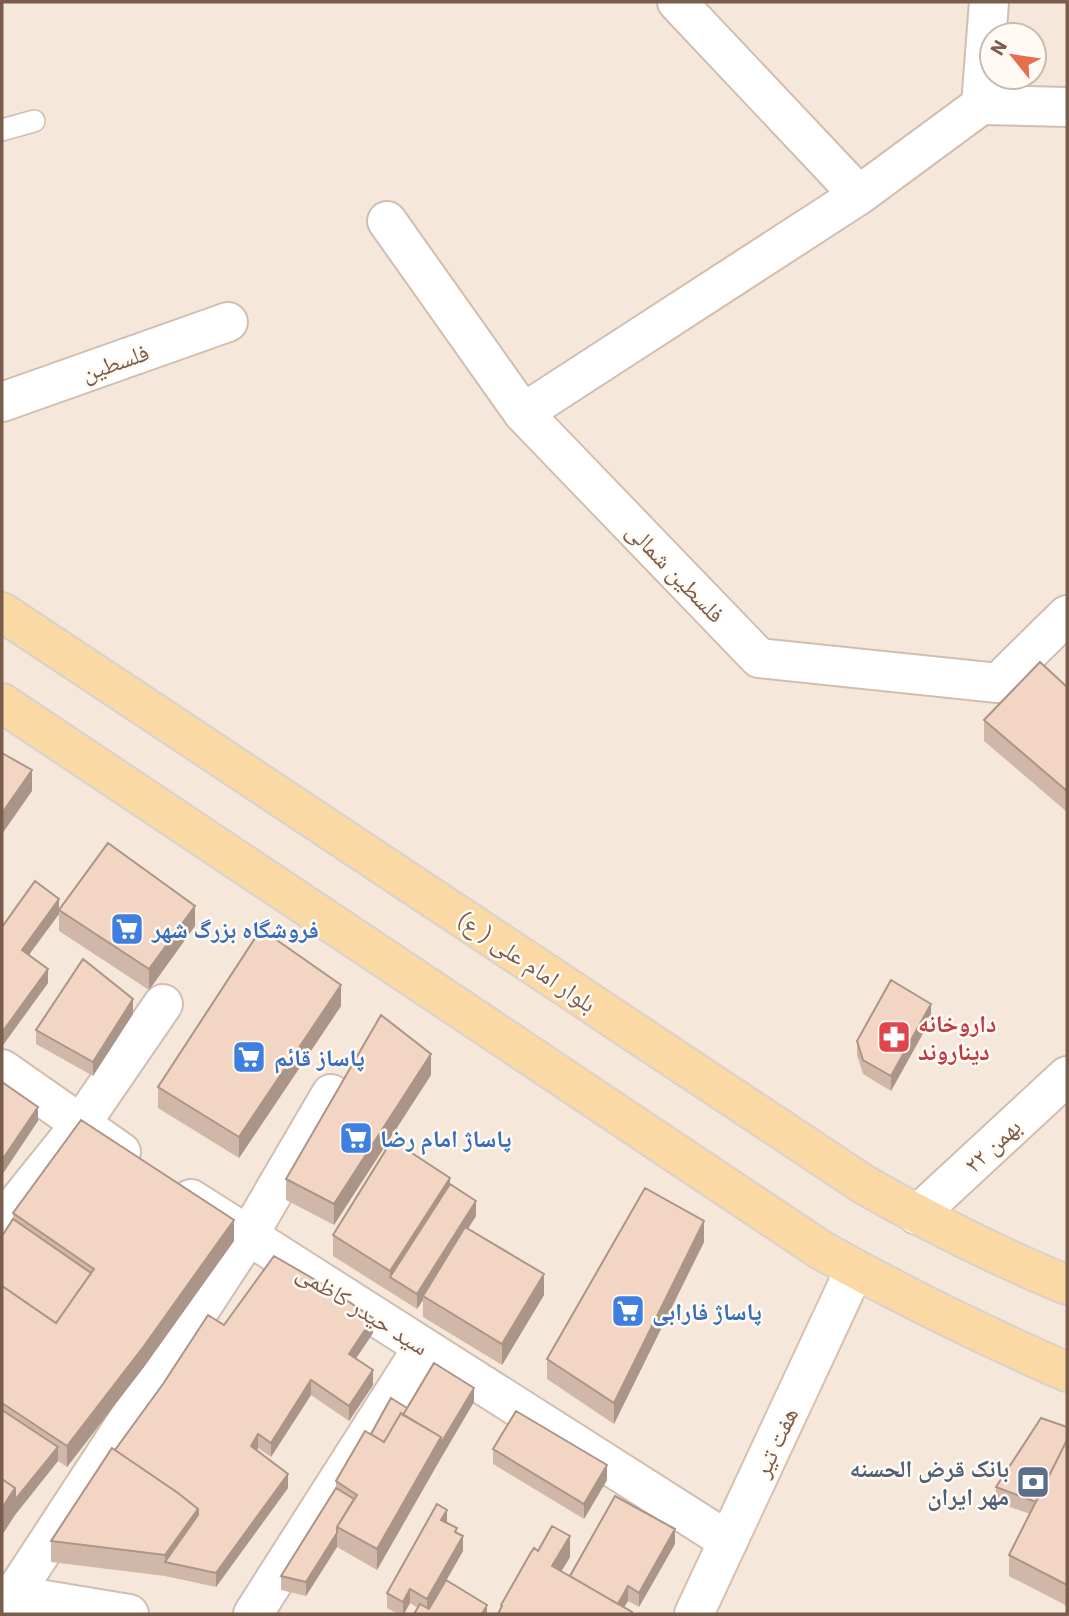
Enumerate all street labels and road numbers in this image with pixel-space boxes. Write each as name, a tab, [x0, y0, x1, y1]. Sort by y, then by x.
street label: فلسطین	[77, 336, 153, 388]
street label: فلسطین شمالی	[620, 515, 732, 629]
street label: بلوار امام علی ( ع)	[451, 903, 603, 1020]
street label: ۲۲ بهمن	[957, 1110, 1027, 1180]
street label: سید حیدر کاظمی	[291, 1256, 435, 1362]
street label: هفت تیر	[745, 1402, 805, 1483]

